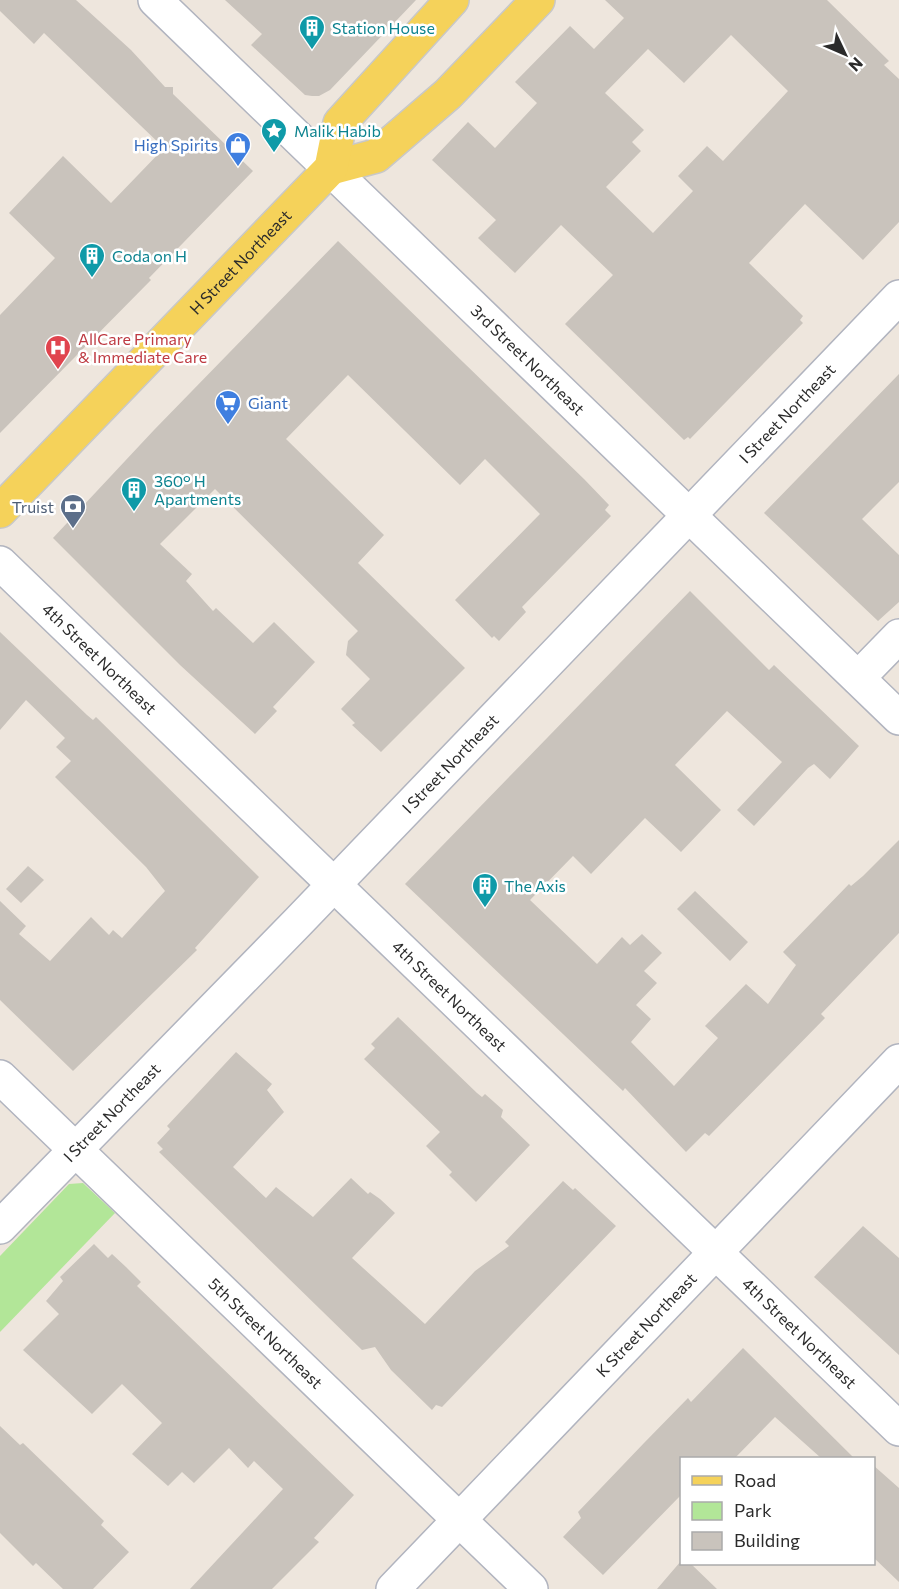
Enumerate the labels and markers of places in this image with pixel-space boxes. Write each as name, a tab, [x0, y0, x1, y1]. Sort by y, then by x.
building icon: Station House	[297, 13, 327, 51]
place label: Station House	[332, 18, 435, 37]
place icon: Malik Habib	[259, 116, 289, 154]
place label: Malik Habib	[294, 121, 381, 140]
shop icon: High Spirits	[223, 130, 253, 168]
place label: High Spirits	[134, 135, 218, 154]
building icon: Coda on H	[77, 241, 107, 279]
place label: Coda on H	[112, 246, 187, 265]
place label: AllCare Primary & Immediate Care	[78, 329, 207, 366]
hospital icon: AllCare Primary & Immediate Care	[43, 333, 73, 371]
supermarket icon: Giant	[213, 388, 243, 426]
place label: Giant	[248, 393, 288, 412]
place label: 360° H Apartments	[154, 471, 241, 508]
building icon: 360° H Apartments	[119, 475, 149, 513]
bank icon: Truist	[58, 492, 88, 530]
place label: Truist	[12, 497, 54, 516]
building icon: The Axis	[470, 871, 500, 909]
place label: The Axis	[504, 876, 566, 895]

